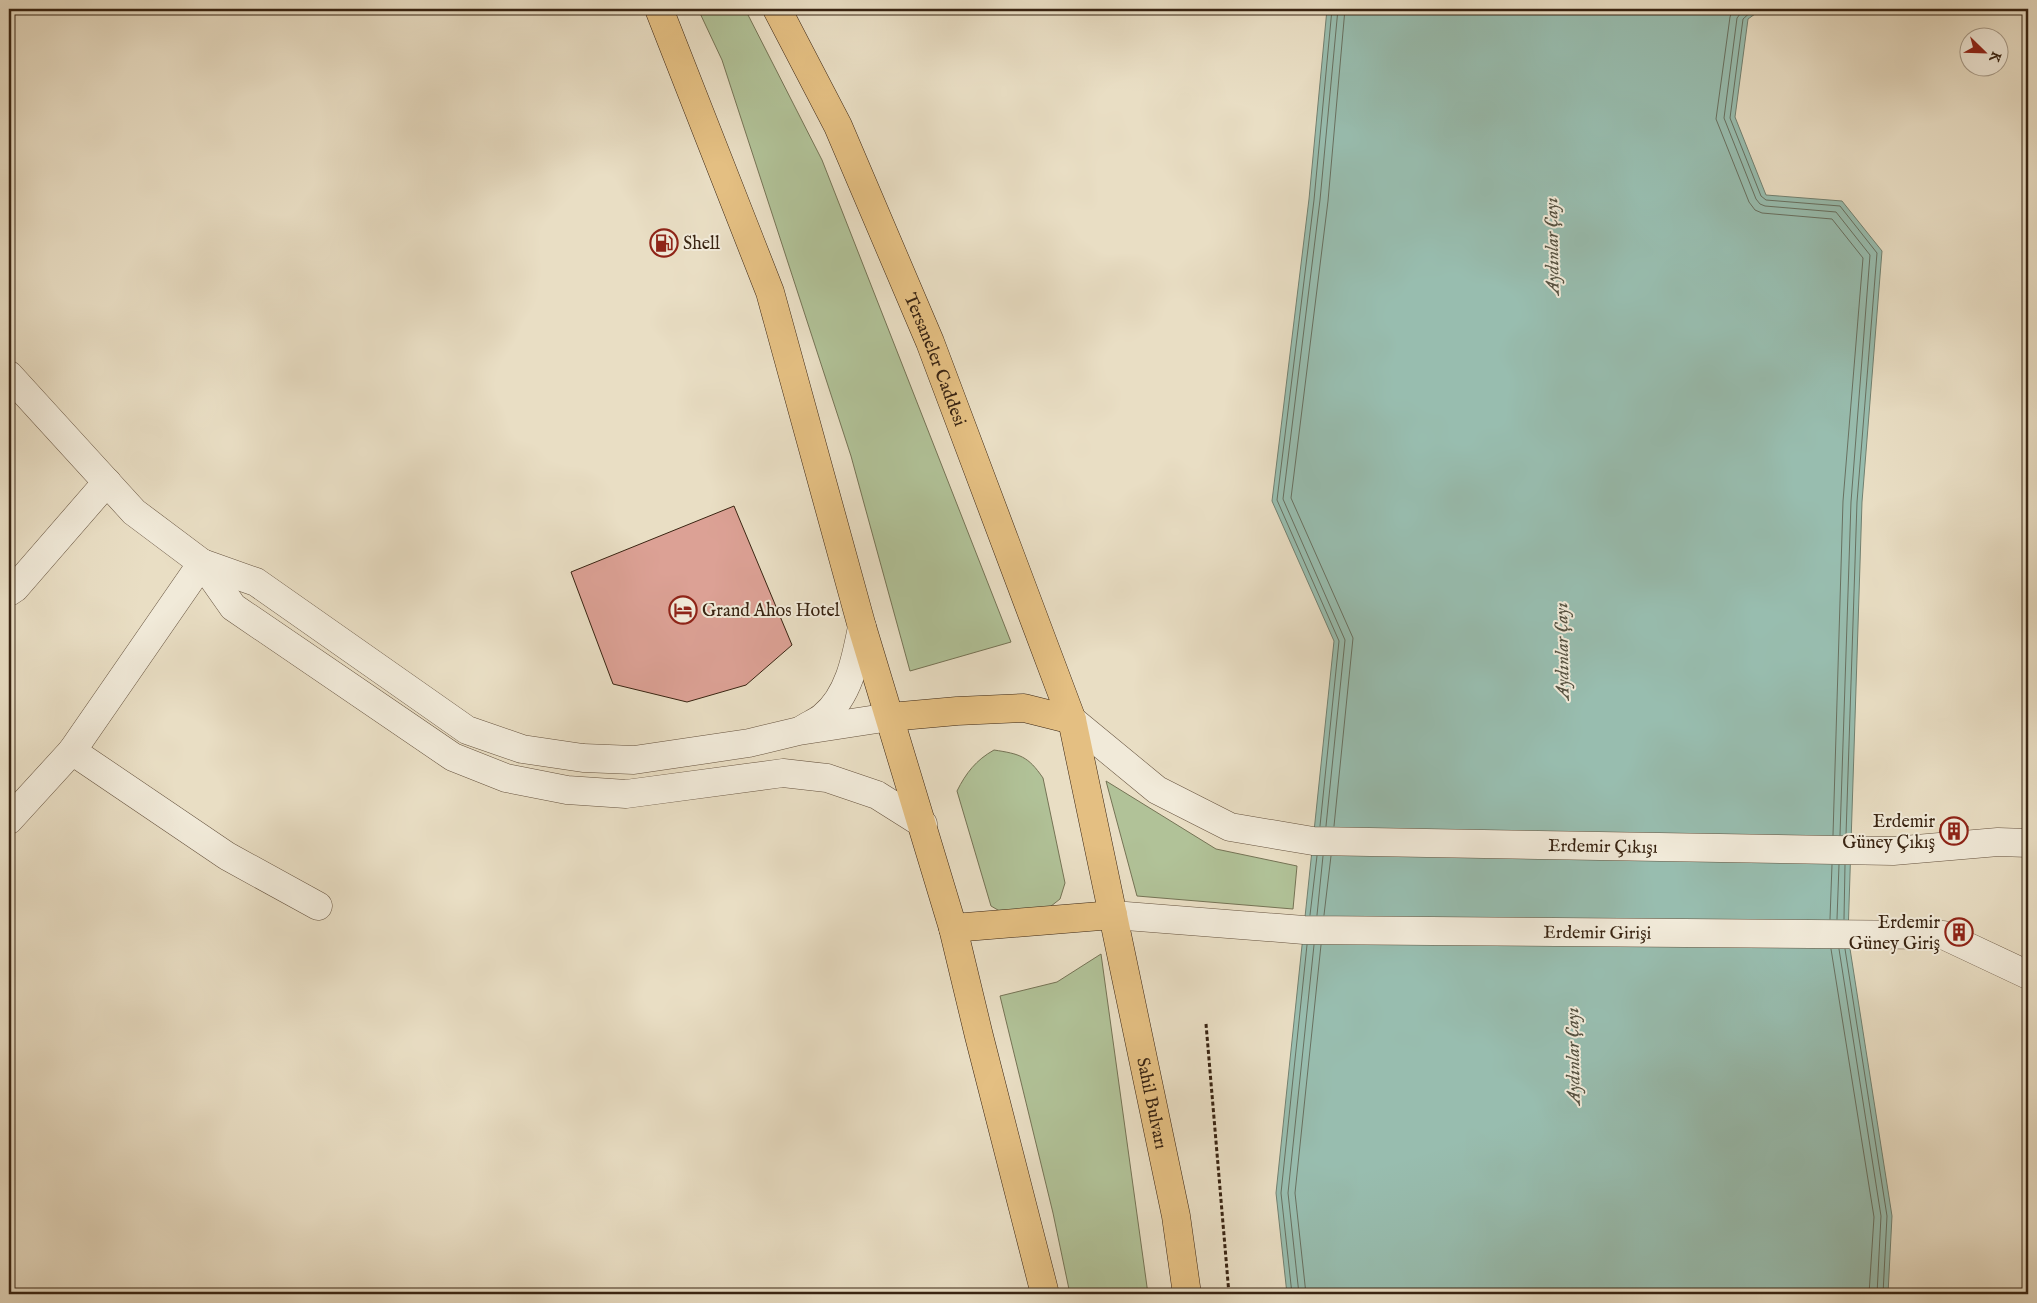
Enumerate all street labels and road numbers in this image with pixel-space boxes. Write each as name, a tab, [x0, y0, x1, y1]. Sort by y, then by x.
street label: Tersaneler Caddesi	[898, 290, 971, 430]
street label: Erdemir Çıkışı	[1548, 835, 1658, 860]
street label: Erdemir Girişi	[1543, 922, 1652, 946]
street label: Sahil Bulvarı	[1130, 1055, 1172, 1152]

